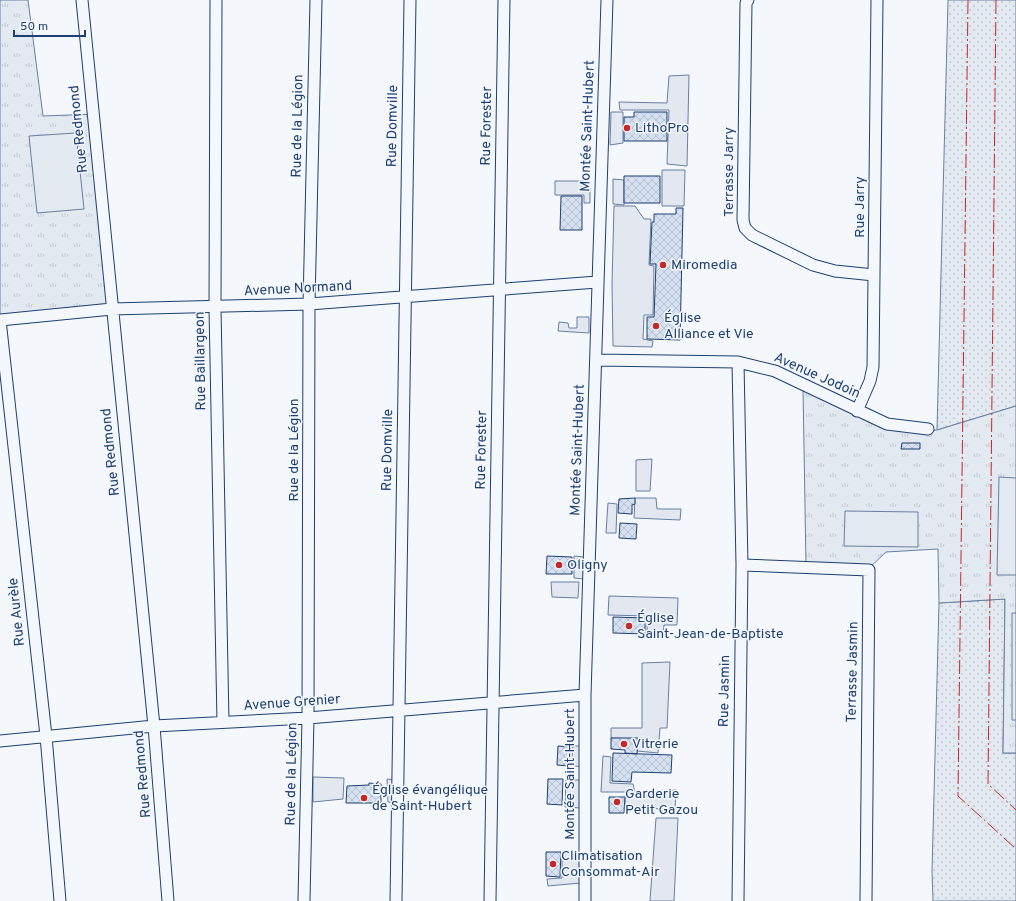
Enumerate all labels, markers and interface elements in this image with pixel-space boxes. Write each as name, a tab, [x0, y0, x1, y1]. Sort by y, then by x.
scale bar	[14, 12, 85, 38]
text: 50 m	[20, 19, 48, 35]
street label: Montée Saint-Hubert	[577, 60, 599, 192]
street label: Rue de la Légion	[289, 74, 307, 178]
street label: Rue Redmond	[66, 84, 92, 174]
street label: Rue Domville	[384, 85, 402, 167]
street label: Rue Forester	[478, 86, 496, 166]
place label: LithoPro	[635, 120, 689, 137]
marker: LithoPro	[622, 123, 632, 133]
street label: Terrasse Jarry	[721, 127, 738, 217]
street label: Rue Jarry	[852, 176, 869, 238]
place label: Miromedia	[671, 257, 737, 274]
marker: Miromedia	[658, 260, 668, 270]
street label: Avenue Normand	[243, 278, 353, 300]
place label: Église Alliance et Vie	[664, 309, 754, 343]
street label: Rue Baillargeon	[192, 311, 210, 411]
marker: Église Alliance et Vie	[651, 321, 661, 331]
street label: Avenue Jodoin	[771, 349, 863, 403]
street label: Montée Saint-Hubert	[567, 384, 589, 516]
street label: Rue de la Légion	[286, 398, 303, 502]
street label: Rue Redmond	[98, 407, 124, 497]
street label: Rue Domville	[379, 409, 397, 491]
street label: Rue Forester	[473, 410, 491, 490]
place label: Oligny	[567, 557, 608, 574]
marker: Oligny	[554, 560, 564, 570]
street label: Rue Aurèle	[5, 577, 29, 647]
place label: Église Saint-Jean-de-Baptiste	[637, 609, 784, 643]
marker: Église Saint-Jean-de-Baptiste	[624, 621, 634, 631]
street label: Terrasse Jasmin	[844, 621, 862, 723]
street label: Rue Jasmin	[716, 655, 734, 727]
street label: Avenue Grenier	[243, 691, 342, 715]
street label: Montée Saint-Hubert	[562, 708, 579, 840]
street label: Rue de la Légion	[283, 722, 301, 826]
street label: Rue Redmond	[131, 729, 155, 819]
place label: Vitrerie	[632, 736, 679, 753]
marker: Vitrerie	[619, 739, 629, 749]
place label: Église évangélique de Saint-Hubert	[372, 781, 488, 815]
place label: Garderie Petit Gazou	[625, 786, 698, 819]
marker: Église évangélique de Saint-Hubert	[359, 793, 369, 803]
marker: Garderie Petit Gazou	[612, 797, 622, 807]
place label: Climatisation Consommat-Air	[561, 848, 660, 881]
marker: Climatisation Consommat-Air	[548, 859, 558, 869]

